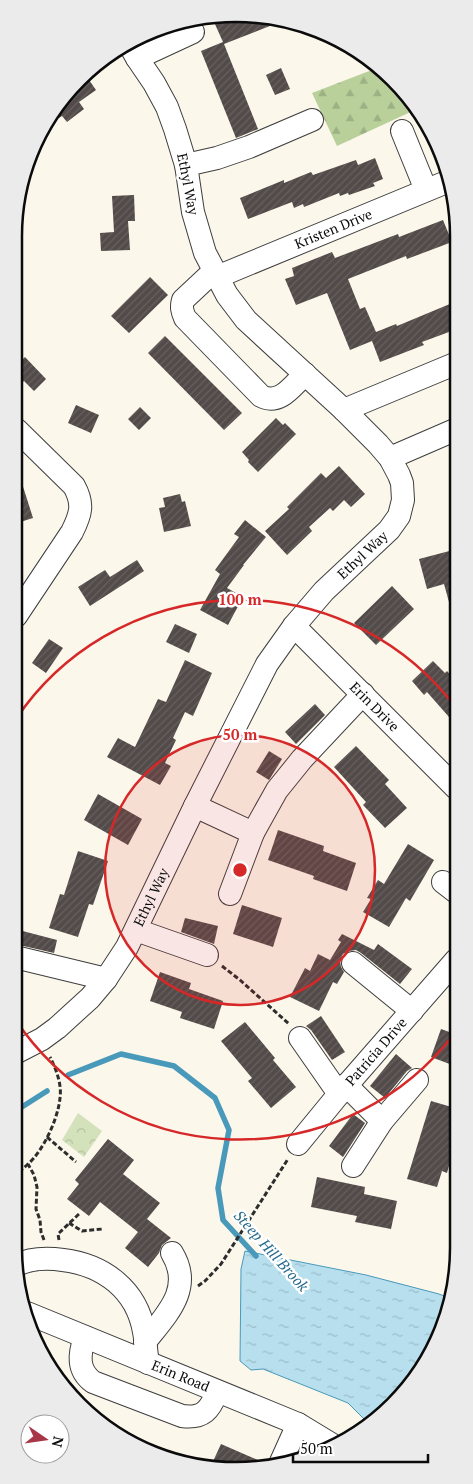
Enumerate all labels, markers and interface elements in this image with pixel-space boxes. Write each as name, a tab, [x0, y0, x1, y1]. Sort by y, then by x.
street label: Ethyl Way	[173, 151, 204, 217]
street label: Kristen Drive	[292, 204, 375, 253]
street label: Ethyl Way	[333, 526, 392, 583]
text: 100 m	[218, 589, 262, 609]
street label: Erin Drive	[346, 677, 404, 735]
text: 50 m	[223, 724, 258, 744]
centre of rings	[231, 861, 249, 879]
street label: Ethyl Way	[128, 864, 173, 929]
street label: Patricia Drive	[341, 1013, 411, 1089]
water label: Steep Hill Brook	[230, 1206, 314, 1296]
street label: Erin Road	[149, 1355, 213, 1396]
north arrow	[20, 1414, 70, 1464]
scale bar	[293, 1432, 428, 1464]
text: N	[48, 1435, 69, 1450]
text: 50 m	[300, 1438, 333, 1458]

